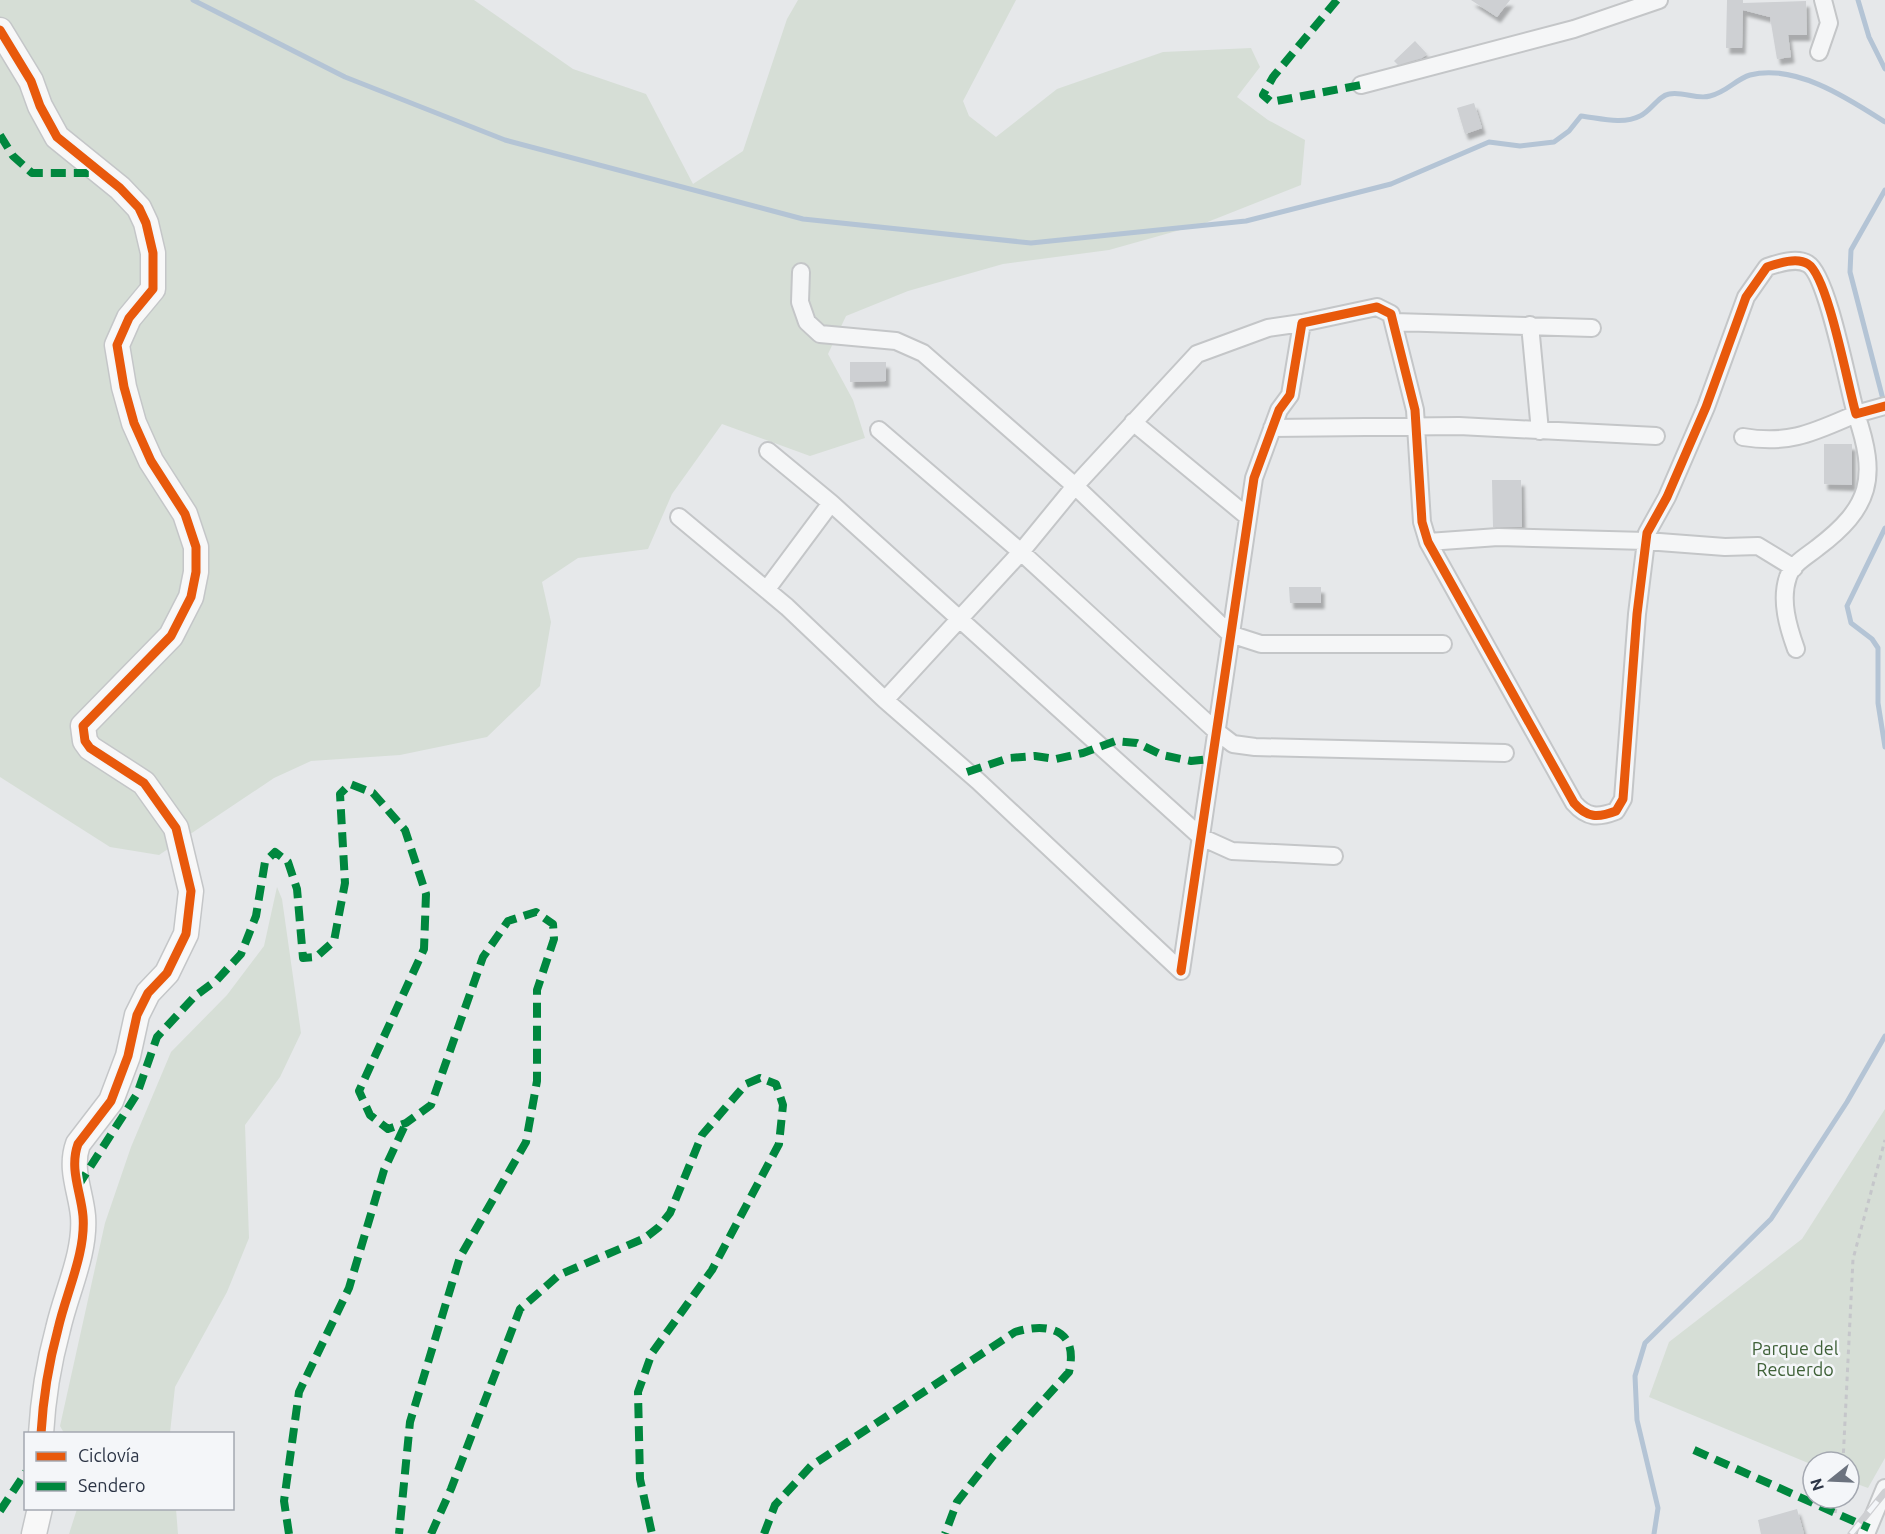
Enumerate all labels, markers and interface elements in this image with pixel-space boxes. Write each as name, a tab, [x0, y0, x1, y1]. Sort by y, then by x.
park label: Parque del Recuerdo	[1752, 1338, 1839, 1379]
legend	[24, 1432, 234, 1510]
text: Ciclovía	[78, 1445, 139, 1465]
north arrow	[1801, 1450, 1861, 1510]
text: Sendero	[78, 1475, 145, 1495]
text: N	[1806, 1476, 1827, 1493]

